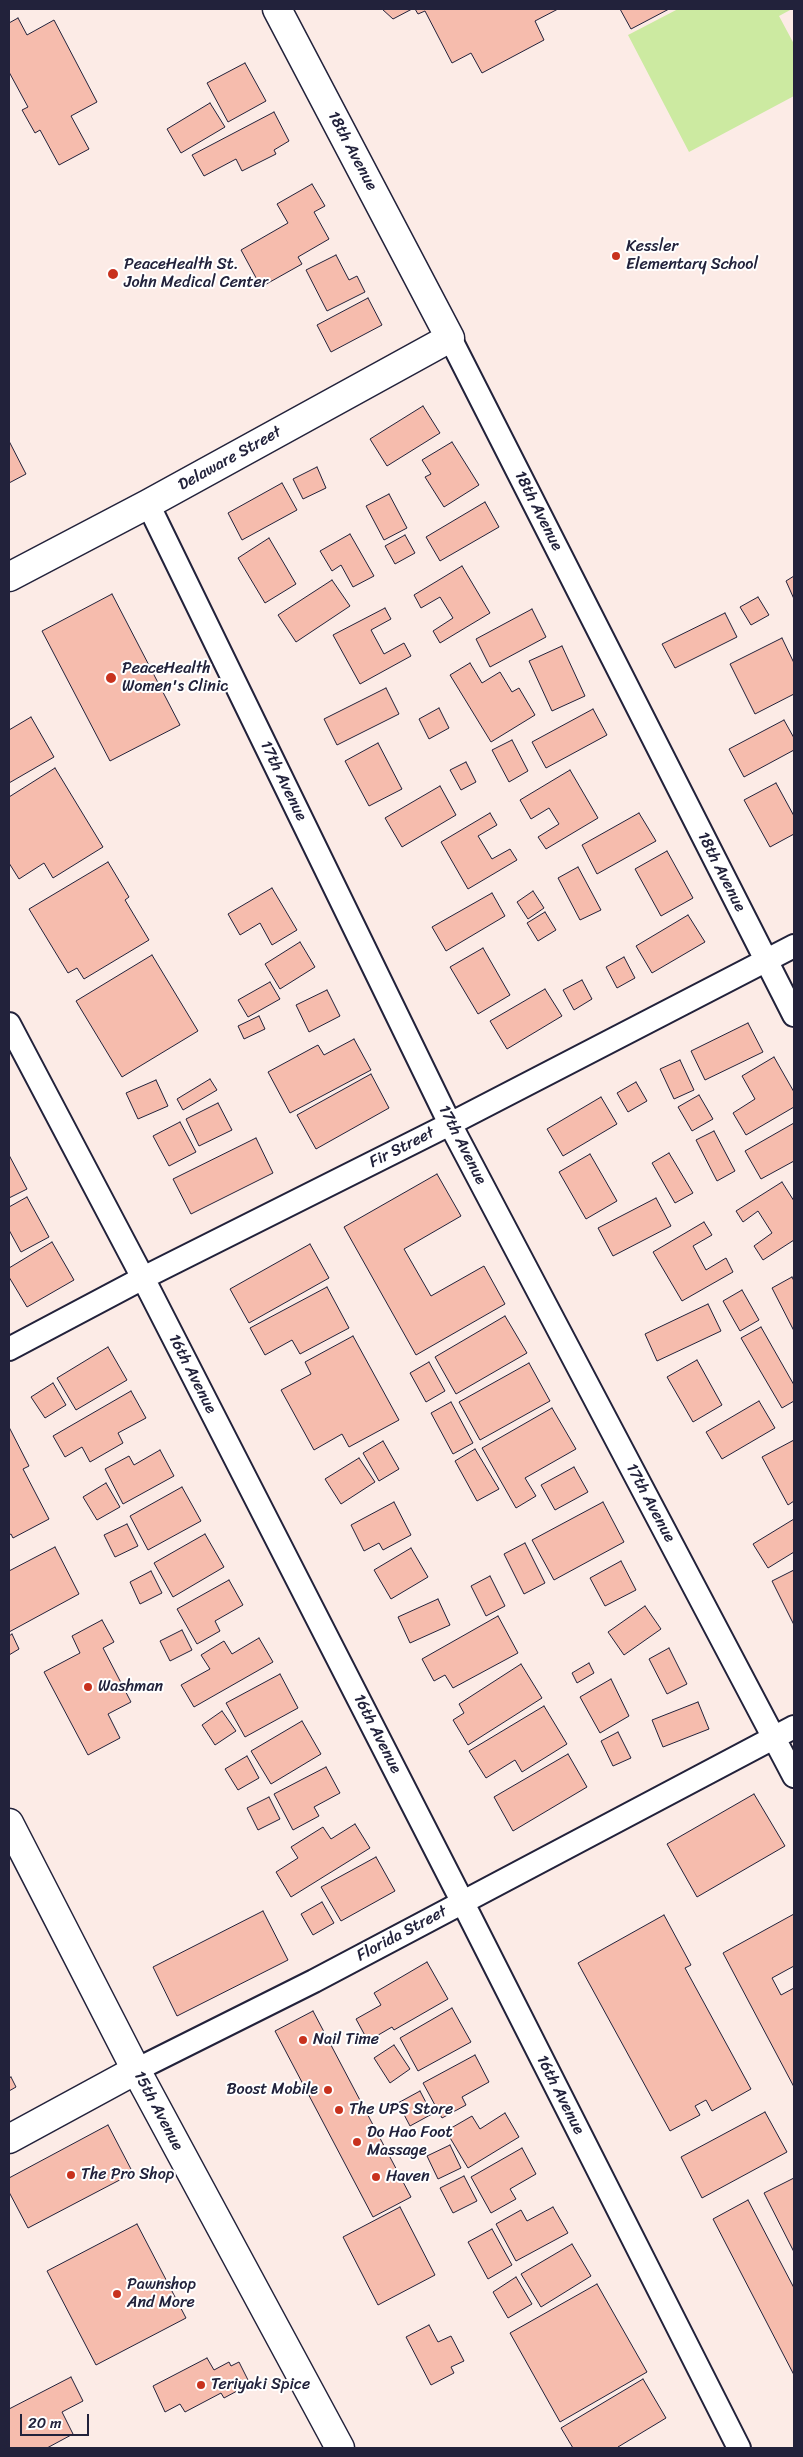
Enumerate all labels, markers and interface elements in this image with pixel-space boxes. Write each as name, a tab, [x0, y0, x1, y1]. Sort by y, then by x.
street label: 18th Avenue	[323, 108, 381, 194]
place label: Kessler Elementary School	[626, 237, 758, 275]
marker: Kessler Elementary School	[610, 250, 622, 262]
place label: PeaceHealth St. John Medical Center	[124, 255, 268, 293]
marker: PeaceHealth St. John Medical Center	[106, 267, 120, 281]
street label: Delaware Street	[175, 423, 285, 495]
street label: 18th Avenue	[510, 468, 566, 554]
place label: PeaceHealth Women's Clinic	[122, 659, 228, 697]
marker: PeaceHealth Women's Clinic	[104, 671, 118, 685]
street label: 17th Avenue	[255, 738, 311, 824]
street label: 18th Avenue	[693, 829, 749, 915]
street label: 17th Avenue	[434, 1102, 490, 1188]
street label: Fir Street	[366, 1123, 438, 1173]
street label: 16th Avenue	[164, 1331, 220, 1417]
street label: 17th Avenue	[621, 1460, 679, 1546]
place label: Washman	[98, 1677, 163, 1697]
marker: Washman	[82, 1681, 94, 1693]
street label: 16th Avenue	[349, 1691, 405, 1777]
street label: Florida Street	[354, 1902, 450, 1966]
place label: Nail Time	[313, 2030, 379, 2050]
marker: Nail Time	[297, 2034, 309, 2046]
street label: 16th Avenue	[532, 2052, 588, 2138]
street label: 15th Avenue	[129, 2068, 187, 2154]
place label: Boost Mobile	[226, 2080, 318, 2100]
marker: Boost Mobile	[322, 2084, 334, 2096]
place label: The UPS Store	[349, 2100, 453, 2120]
marker: The UPS Store	[333, 2104, 345, 2116]
place label: Do Hao Foot Massage	[367, 2123, 452, 2161]
marker: Do Hao Foot Massage	[351, 2136, 363, 2148]
place label: The Pro Shop	[81, 2165, 174, 2185]
place label: Haven	[386, 2167, 430, 2187]
marker: The Pro Shop	[65, 2169, 77, 2181]
marker: Haven	[370, 2171, 382, 2183]
place label: Pawnshop And More	[127, 2275, 196, 2313]
marker: Pawnshop And More	[111, 2288, 123, 2300]
place label: Teriyaki Spice	[211, 2375, 310, 2395]
marker: Teriyaki Spice	[195, 2379, 207, 2391]
scale bar	[22, 2404, 91, 2436]
text: 20 m	[28, 2410, 62, 2436]

